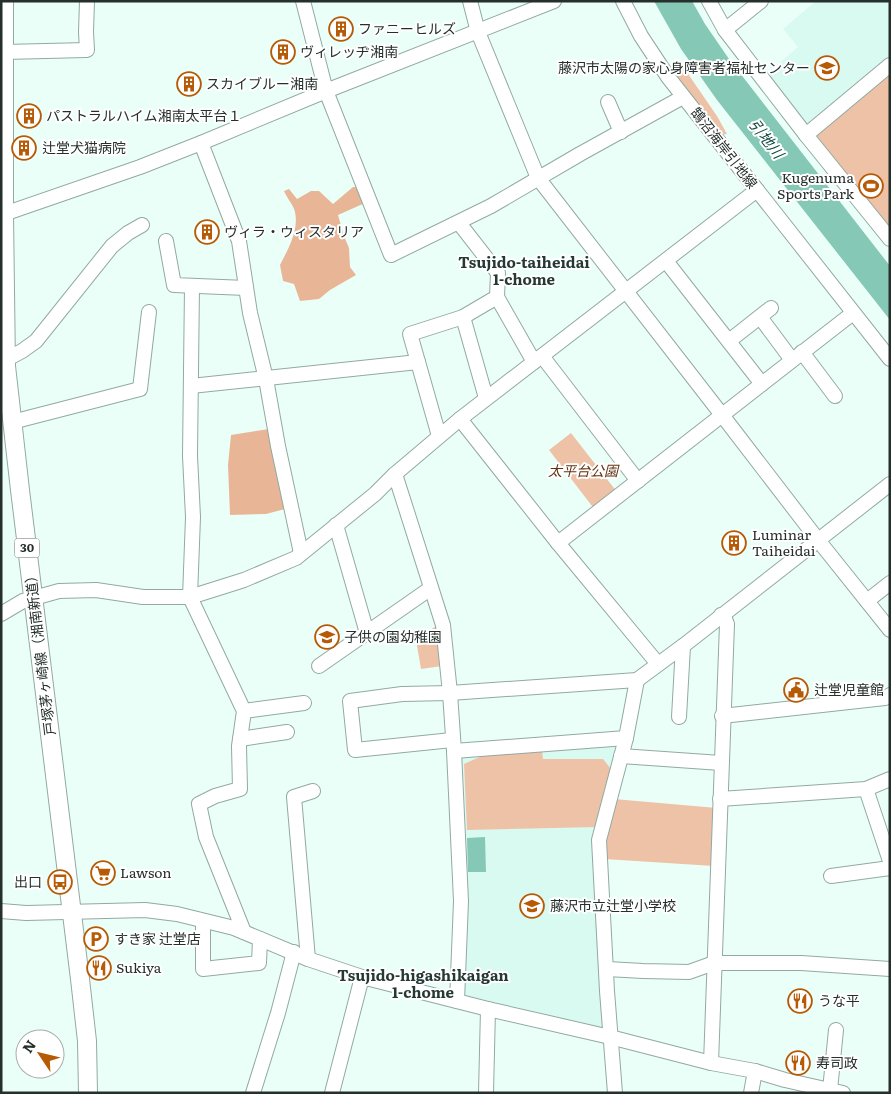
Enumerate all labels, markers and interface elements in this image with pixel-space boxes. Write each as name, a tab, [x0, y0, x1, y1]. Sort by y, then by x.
building icon: ファニーヒルズ	[328, 16, 354, 42]
place label: ファニーヒルズ	[358, 18, 456, 38]
building icon: ヴィレッヂ湘南	[270, 39, 296, 65]
place label: ヴィレッヂ湘南	[300, 41, 398, 61]
school or university icon: 藤沢市太陽の家心身障害者福祉センター	[814, 55, 840, 81]
place label: 藤沢市太陽の家心身障害者福祉センター	[558, 57, 810, 77]
building icon: スカイブルー湘南	[176, 71, 202, 97]
place label: スカイブルー湘南	[206, 73, 318, 93]
building icon: パストラルハイム湘南太平台１	[16, 103, 42, 129]
street label: 鵠沼海岸引地線	[687, 103, 763, 192]
place label: パストラルハイム湘南太平台１	[46, 105, 241, 125]
water label: 引地川	[744, 113, 791, 164]
building icon: 辻堂犬猫病院	[11, 135, 37, 161]
place label: 辻堂犬猫病院	[42, 137, 126, 157]
place label: Kugenuma Sports Park	[777, 167, 854, 203]
sports icon: Kugenuma Sports Park	[858, 173, 884, 199]
building icon: ヴィラ・ウィスタリア	[194, 219, 220, 245]
place label: ヴィラ・ウィスタリア	[224, 221, 364, 241]
district label: Tsujido-taiheidai 1-chome	[458, 250, 590, 290]
park label: 太平台公園	[548, 460, 620, 480]
place label: Luminar Taiheidai	[752, 524, 816, 560]
building icon: Luminar Taiheidai	[721, 530, 747, 556]
road number: 30	[15, 538, 40, 558]
street label: 戸塚茅ヶ崎線（湘南新道）	[19, 568, 59, 737]
school or university icon: 子供の園幼稚園	[314, 624, 340, 650]
place label: 子供の園幼稚園	[344, 626, 442, 646]
public building icon: 辻堂児童館	[783, 677, 809, 703]
place label: 辻堂児童館	[814, 679, 884, 699]
supermarket icon: Lawson	[90, 860, 116, 886]
place label: Lawson	[120, 862, 172, 882]
bus stop icon: 出口	[47, 869, 73, 895]
place label: 出口	[14, 871, 42, 891]
school or university icon: 藤沢市立辻堂小学校	[519, 893, 545, 919]
place label: 藤沢市立辻堂小学校	[550, 895, 676, 915]
parking icon: すき家 辻堂店	[83, 926, 109, 952]
place label: すき家 辻堂店	[114, 928, 201, 948]
restaurant icon: Sukiya	[86, 955, 112, 981]
place label: Sukiya	[116, 957, 162, 977]
district label: Tsujido-higashikaigan 1-chome	[337, 963, 509, 1003]
restaurant icon: うな平	[787, 988, 813, 1014]
place label: うな平	[818, 990, 860, 1010]
north arrow	[15, 1029, 65, 1079]
text: N	[17, 1035, 40, 1057]
restaurant icon: 寿司政	[785, 1050, 811, 1076]
place label: 寿司政	[816, 1052, 858, 1072]

